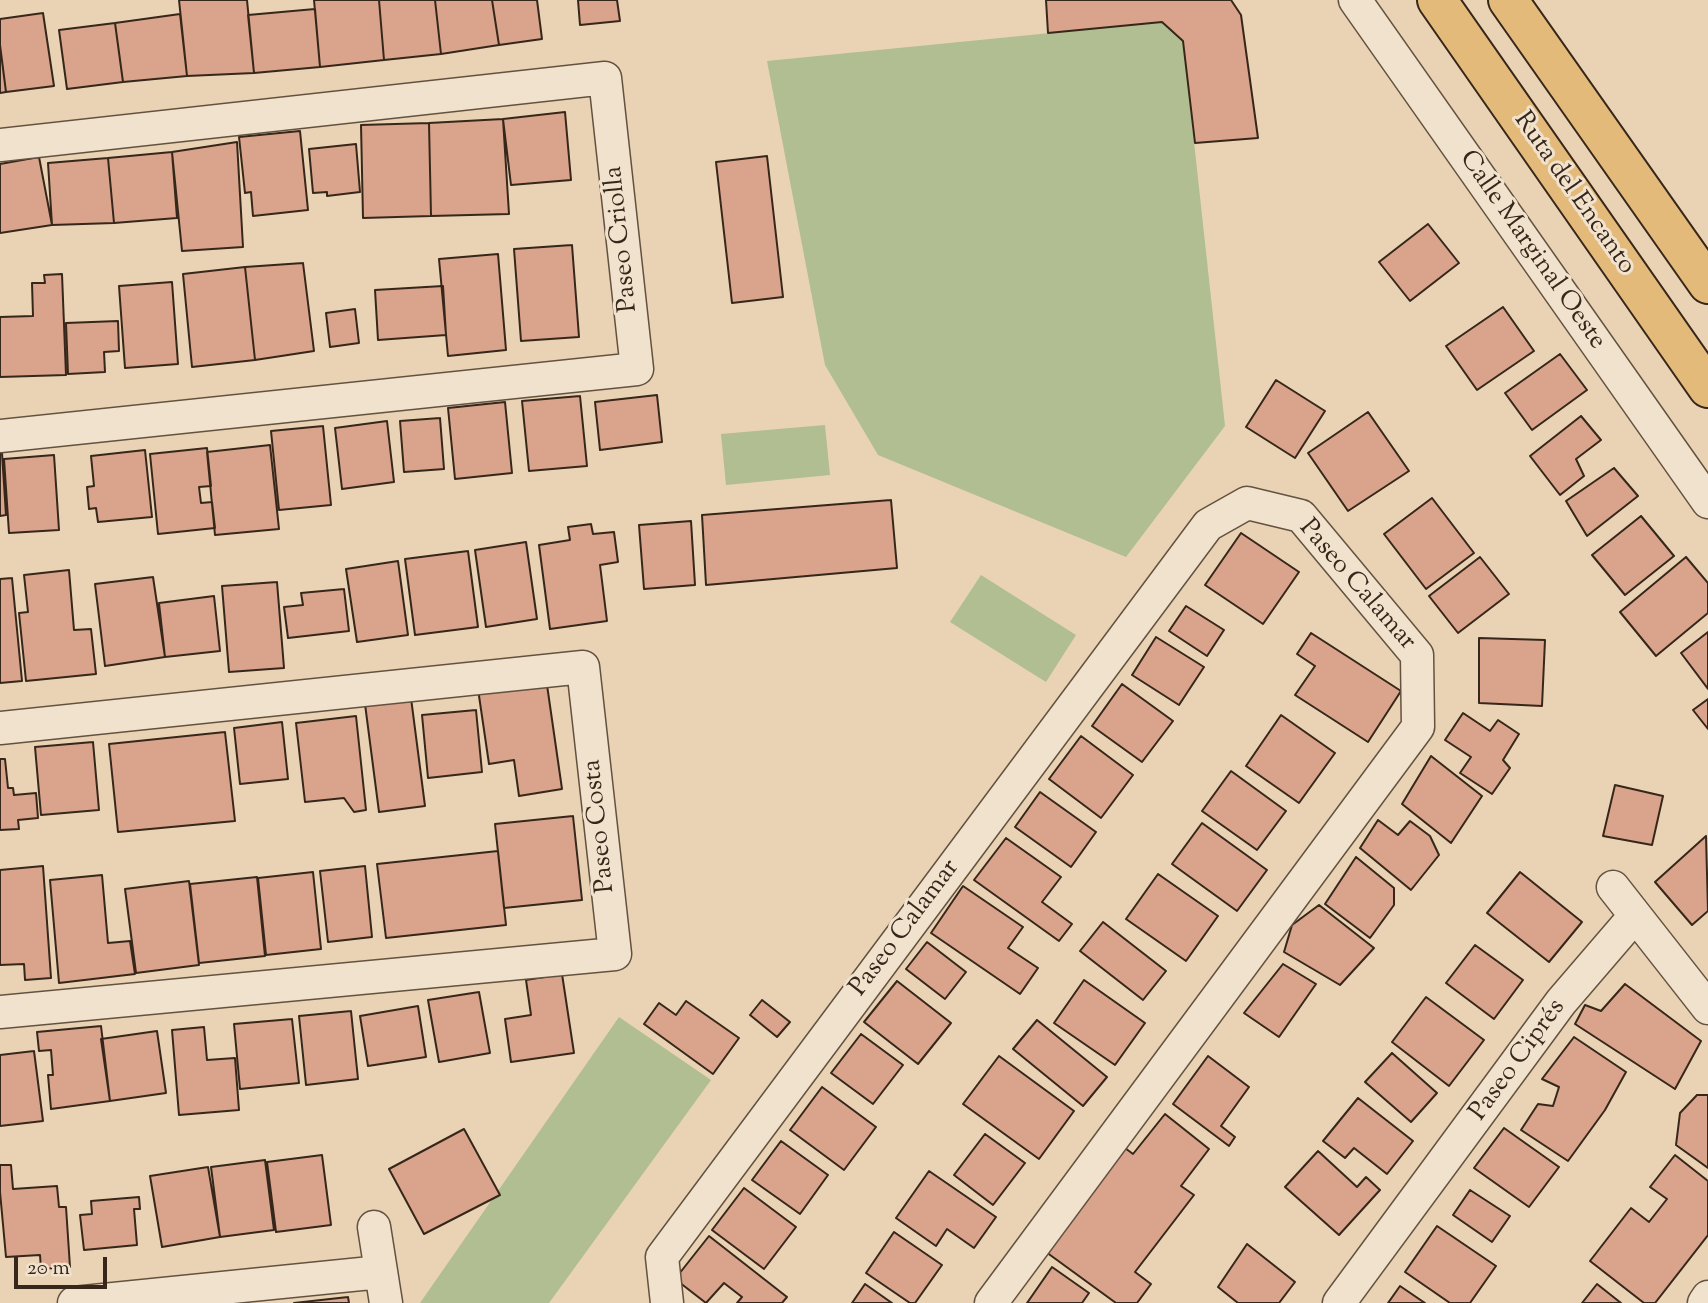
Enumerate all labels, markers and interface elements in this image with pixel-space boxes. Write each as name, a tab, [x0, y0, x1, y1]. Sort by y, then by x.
street label: Ruta del Encanto	[1505, 107, 1641, 281]
street label: Calle Marginal Oeste	[1451, 146, 1611, 356]
street label: Paseo Criolla	[600, 164, 646, 314]
street label: Paseo Calamar	[1291, 514, 1421, 658]
street label: Paseo Costa	[578, 758, 624, 894]
street label: Paseo Calamar	[844, 854, 968, 1004]
street label: Paseo Ciprés	[1464, 994, 1574, 1128]
scale bar	[18, 1244, 110, 1288]
text: 20 m	[27, 1254, 70, 1284]

